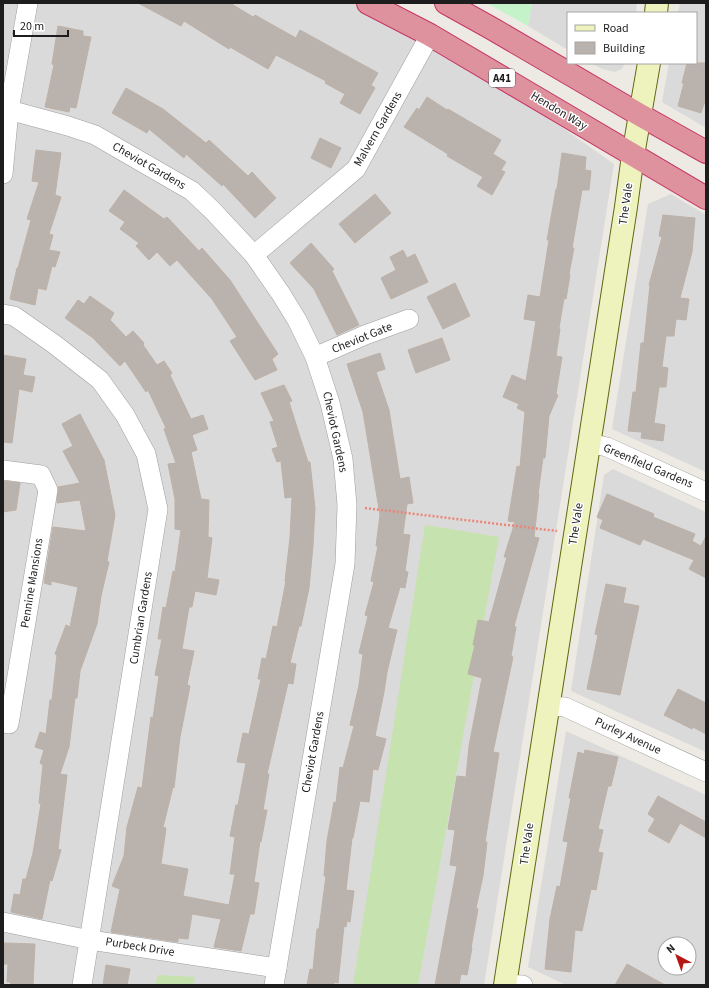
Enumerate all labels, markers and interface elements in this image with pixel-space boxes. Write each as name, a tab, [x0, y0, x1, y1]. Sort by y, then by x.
scale bar	[14, 12, 68, 38]
legend	[567, 12, 697, 64]
text: 20 m	[20, 18, 44, 35]
text: Road	[603, 20, 629, 37]
text: Building	[603, 40, 645, 57]
road number: A41	[489, 69, 515, 87]
street label: Hendon Way	[527, 87, 591, 135]
street label: Malvern Gardens	[350, 88, 406, 170]
street label: Cheviot Gardens	[109, 138, 189, 194]
street label: The Vale	[615, 182, 637, 226]
street label: Cheviot Gate	[329, 318, 395, 358]
street label: Cheviot Gardens	[318, 390, 352, 474]
street label: Greenfield Gardens	[600, 439, 696, 493]
street label: The Vale	[564, 502, 588, 546]
street label: Pennine Mansions	[16, 537, 48, 629]
street label: Cumbrian Gardens	[125, 570, 157, 666]
street label: Cheviot Gardens	[297, 710, 329, 794]
street label: Purley Avenue	[592, 713, 664, 759]
street label: The Vale	[516, 822, 538, 866]
street label: Purbeck Drive	[104, 933, 176, 961]
north arrow	[657, 936, 697, 976]
text: N	[663, 941, 678, 957]

